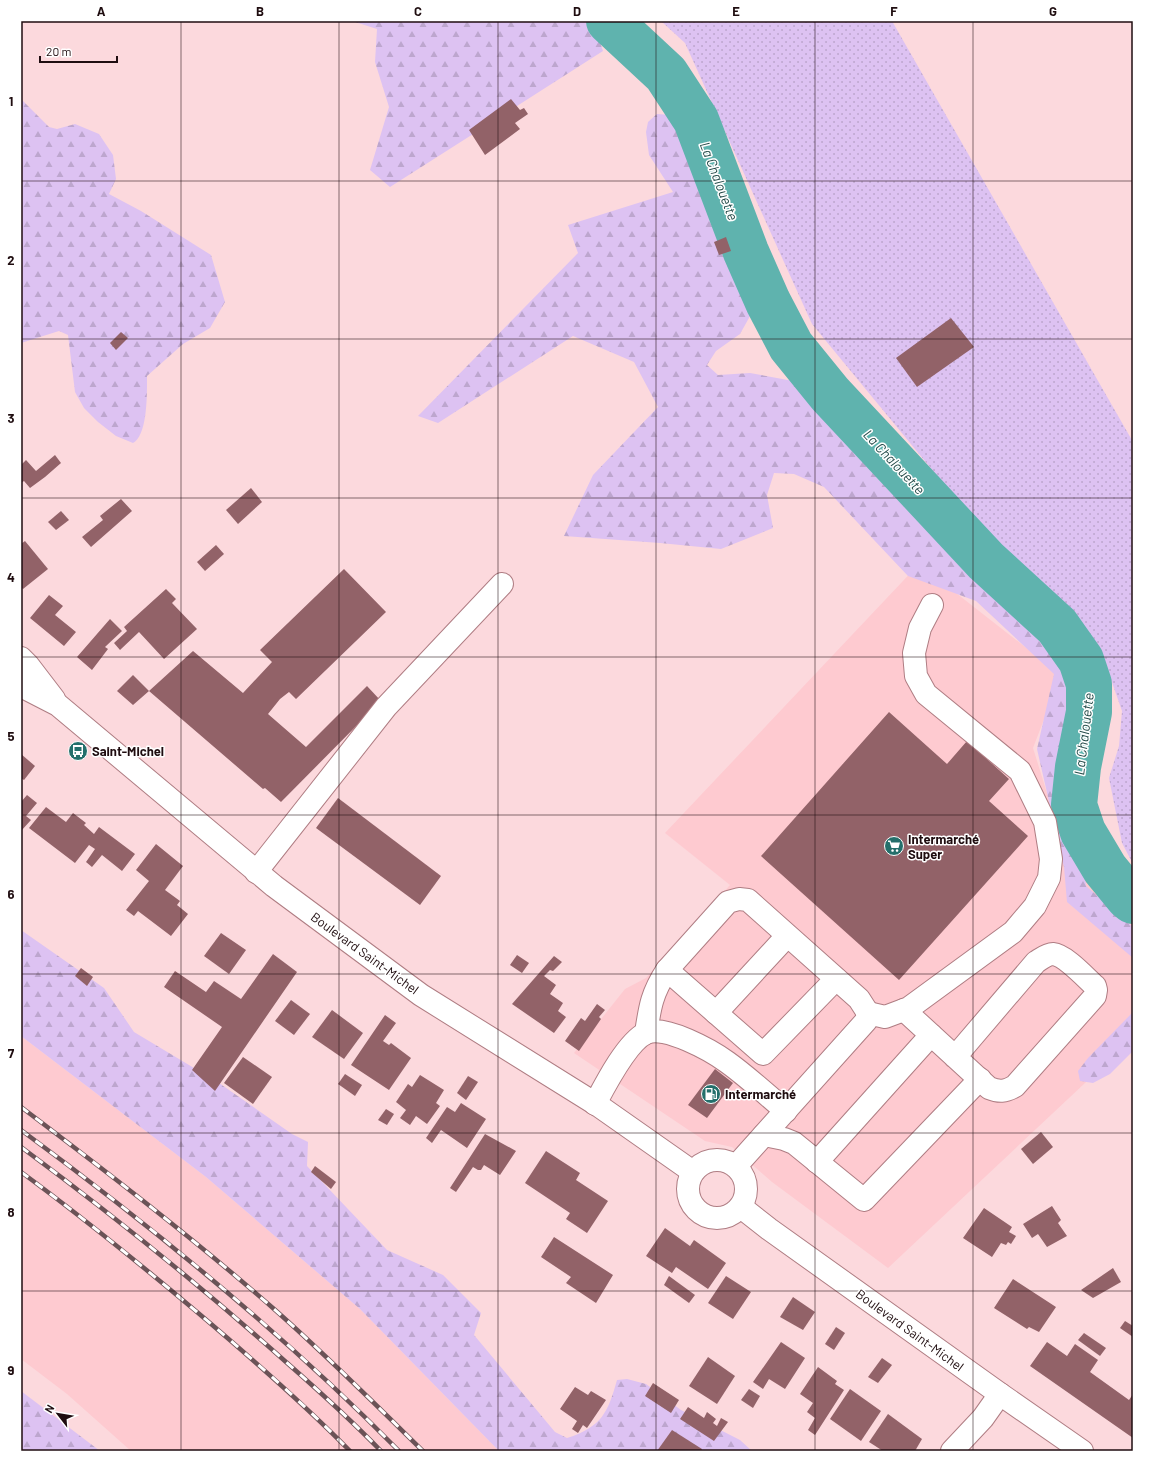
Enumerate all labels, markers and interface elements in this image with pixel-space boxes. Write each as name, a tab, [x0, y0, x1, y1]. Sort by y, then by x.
text: A	[97, 3, 106, 19]
text: B	[256, 3, 264, 19]
text: C	[414, 3, 422, 19]
text: D	[573, 3, 581, 19]
text: E	[732, 3, 740, 19]
text: F	[890, 3, 898, 19]
text: G	[1049, 3, 1057, 19]
scale bar	[40, 38, 117, 64]
text: 20 m	[46, 44, 72, 58]
text: 1	[9, 93, 13, 109]
water label: La Chalouette	[697, 139, 742, 222]
text: 2	[7, 252, 15, 268]
text: 3	[7, 410, 15, 426]
water label: La Chalouette	[860, 426, 929, 498]
text: 4	[7, 569, 15, 585]
water label: La Chalouette	[1070, 692, 1097, 776]
text: 5	[7, 728, 15, 744]
bus stop icon: Saint-Michel	[67, 740, 89, 762]
place label: Saint-Michel	[92, 743, 164, 759]
place label: Intermarché Super	[908, 831, 979, 862]
supermarket icon: Intermarché Super	[883, 835, 905, 857]
text: 6	[8, 886, 15, 902]
street label: Boulevard Saint-Michel	[308, 909, 422, 997]
text: 7	[8, 1045, 15, 1061]
fuel station icon: Intermarché	[700, 1083, 722, 1105]
place label: Intermarché	[725, 1086, 796, 1102]
text: 8	[7, 1204, 15, 1220]
street label: Boulevard Saint-Michel	[853, 1286, 967, 1374]
text: 9	[8, 1362, 15, 1378]
north arrow	[38, 1394, 78, 1434]
text: N	[42, 1402, 56, 1415]

